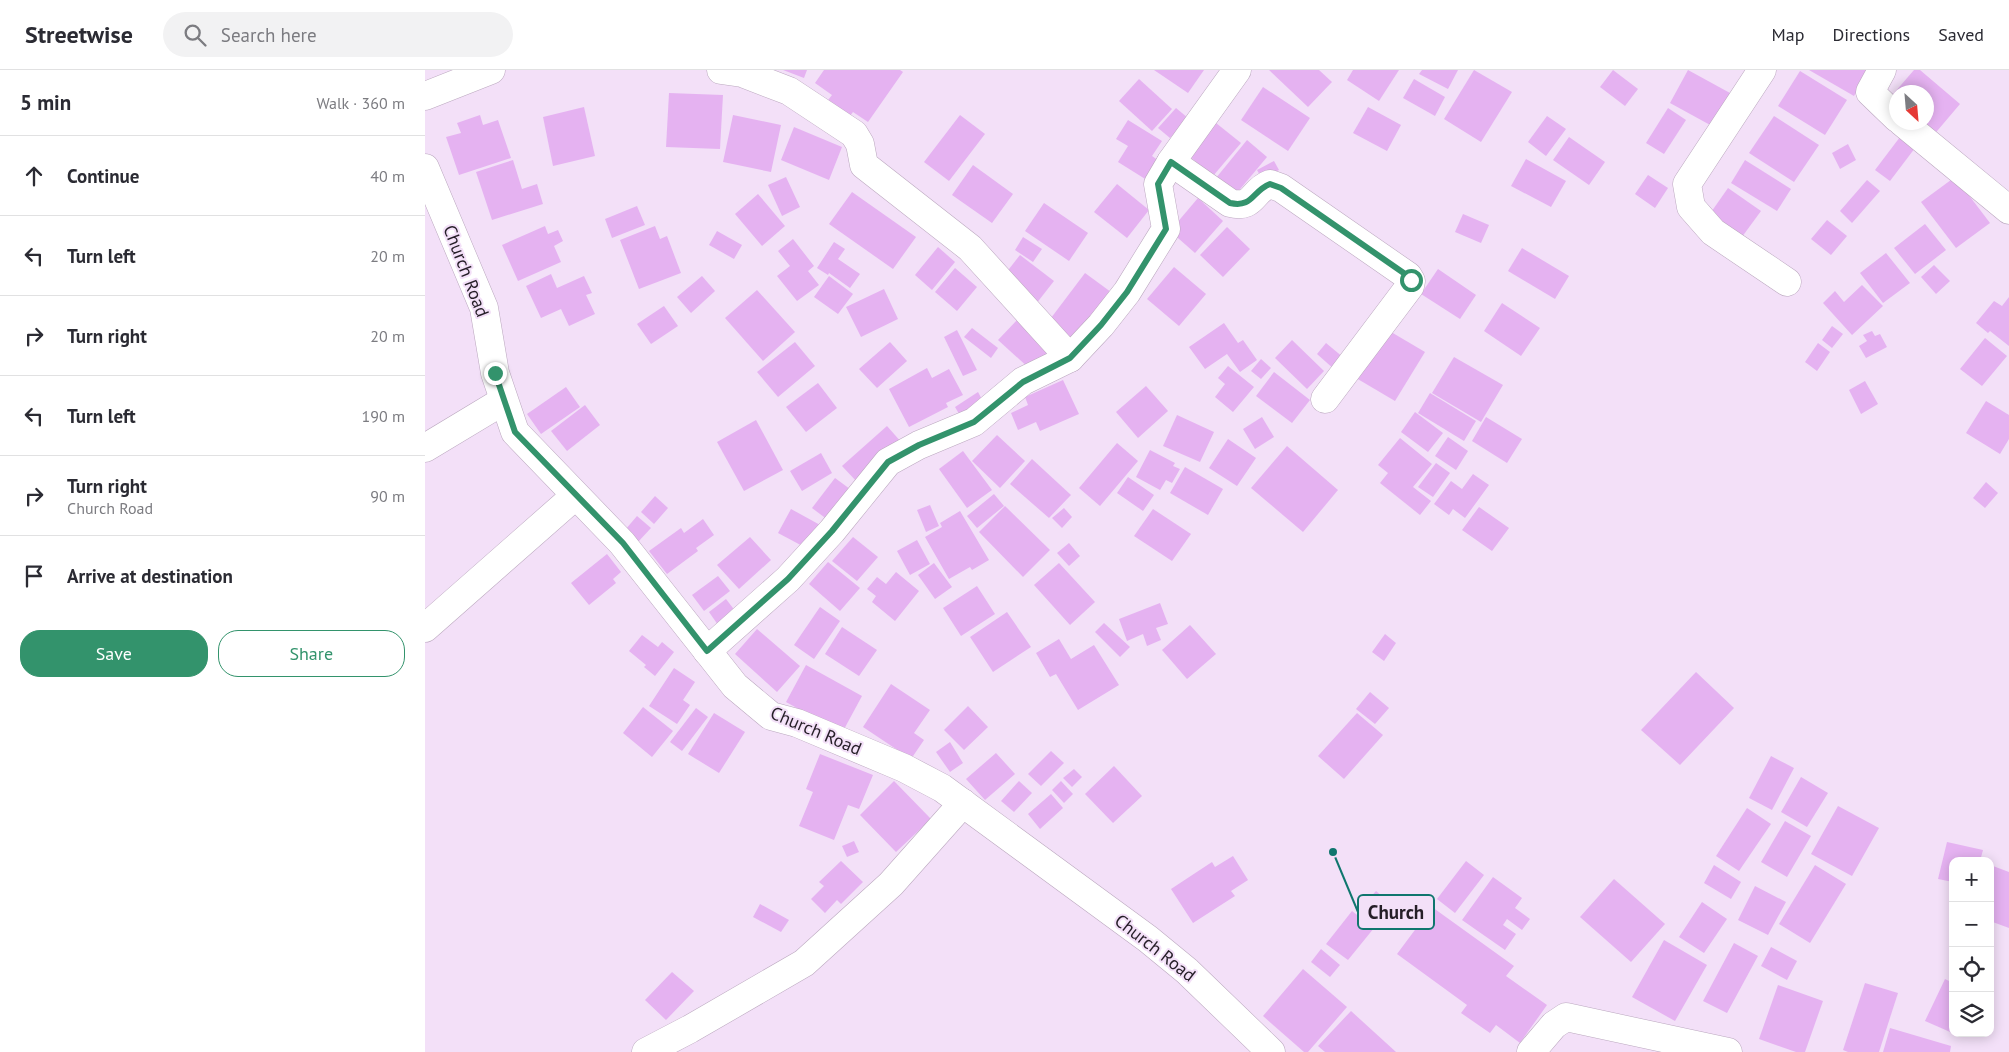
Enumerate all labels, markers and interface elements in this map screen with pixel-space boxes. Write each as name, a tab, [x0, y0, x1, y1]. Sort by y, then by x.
search box	[163, 12, 513, 57]
text: Streetwise	[25, 19, 133, 50]
icon: search	[181, 21, 209, 49]
text: Search here	[221, 23, 317, 47]
text: Map	[1772, 23, 1804, 46]
text: Directions	[1832, 23, 1910, 46]
text: Saved	[1938, 23, 1984, 46]
north arrow	[1889, 85, 1934, 130]
text: 5 min	[20, 89, 71, 116]
text: Walk · 360 m	[316, 93, 405, 113]
icon: ahead	[20, 162, 48, 190]
text: Continue	[67, 164, 139, 188]
text: 40 m	[370, 166, 405, 186]
street label: Church Road	[438, 222, 495, 320]
icon: left	[20, 242, 48, 270]
text: Turn left	[67, 244, 136, 268]
text: 20 m	[370, 246, 405, 266]
route start	[1400, 269, 1423, 292]
icon: right	[20, 322, 48, 350]
text: Turn right	[67, 324, 147, 348]
text: 20 m	[370, 326, 405, 346]
route end	[484, 362, 507, 385]
icon: left	[20, 402, 48, 430]
text: Turn left	[67, 404, 136, 428]
text: 190 m	[362, 406, 405, 426]
text: Turn right	[67, 474, 147, 498]
icon: right	[20, 482, 48, 510]
text: 90 m	[370, 486, 405, 506]
text: Church Road	[67, 498, 153, 518]
icon: arrive	[20, 562, 48, 590]
text: Arrive at destination	[67, 564, 233, 588]
button: Save	[20, 630, 208, 677]
button: Share	[218, 630, 405, 677]
street label: Church Road	[767, 701, 865, 760]
map controls	[1949, 857, 1994, 1037]
button: +	[1949, 857, 1994, 902]
callout: Church	[1358, 895, 1434, 929]
text: Church	[1368, 900, 1424, 924]
button: −	[1949, 902, 1994, 947]
street label: Church Road	[1110, 909, 1201, 986]
button: locate	[1949, 947, 1994, 992]
button: layers	[1949, 992, 1994, 1037]

